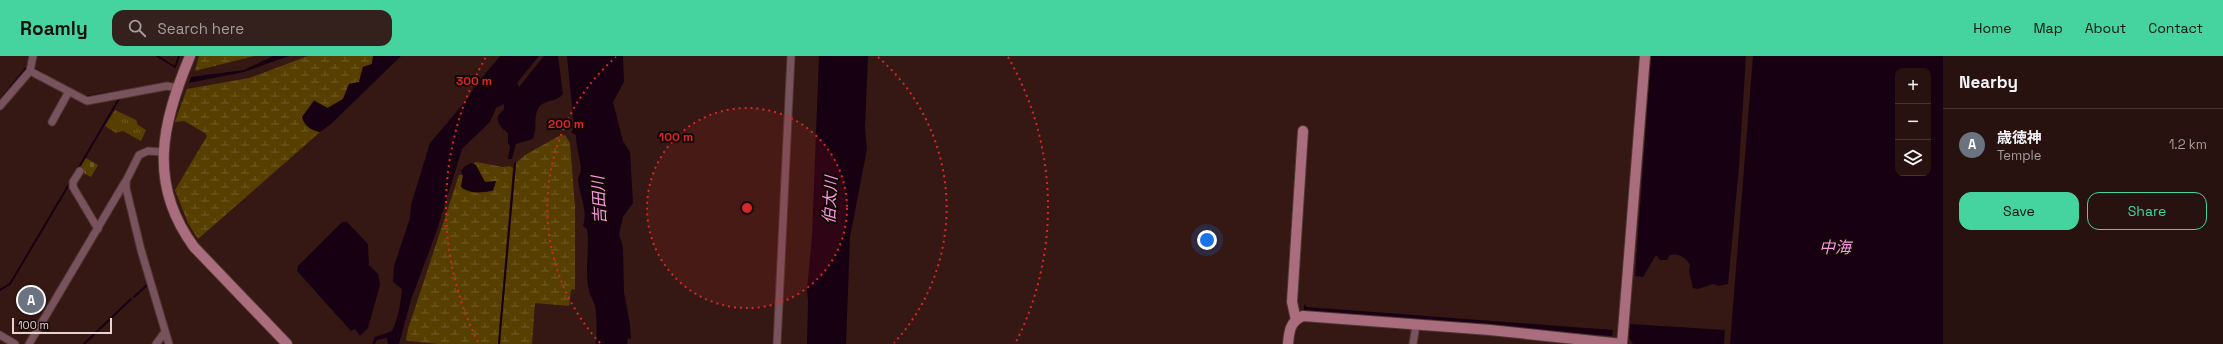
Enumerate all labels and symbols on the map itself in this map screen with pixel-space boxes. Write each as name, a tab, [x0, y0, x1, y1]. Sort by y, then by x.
text: 300 m	[456, 73, 492, 89]
text: 200 m	[548, 116, 584, 132]
text: 100 m	[659, 129, 693, 145]
water label: 吉田川	[587, 173, 611, 225]
water label: 伯太川	[818, 173, 842, 225]
centre of rings	[740, 201, 754, 215]
your location	[1197, 230, 1217, 250]
water label: 中海	[1819, 237, 1854, 258]
pin: A	[18, 285, 44, 315]
scale bar	[12, 316, 112, 335]

